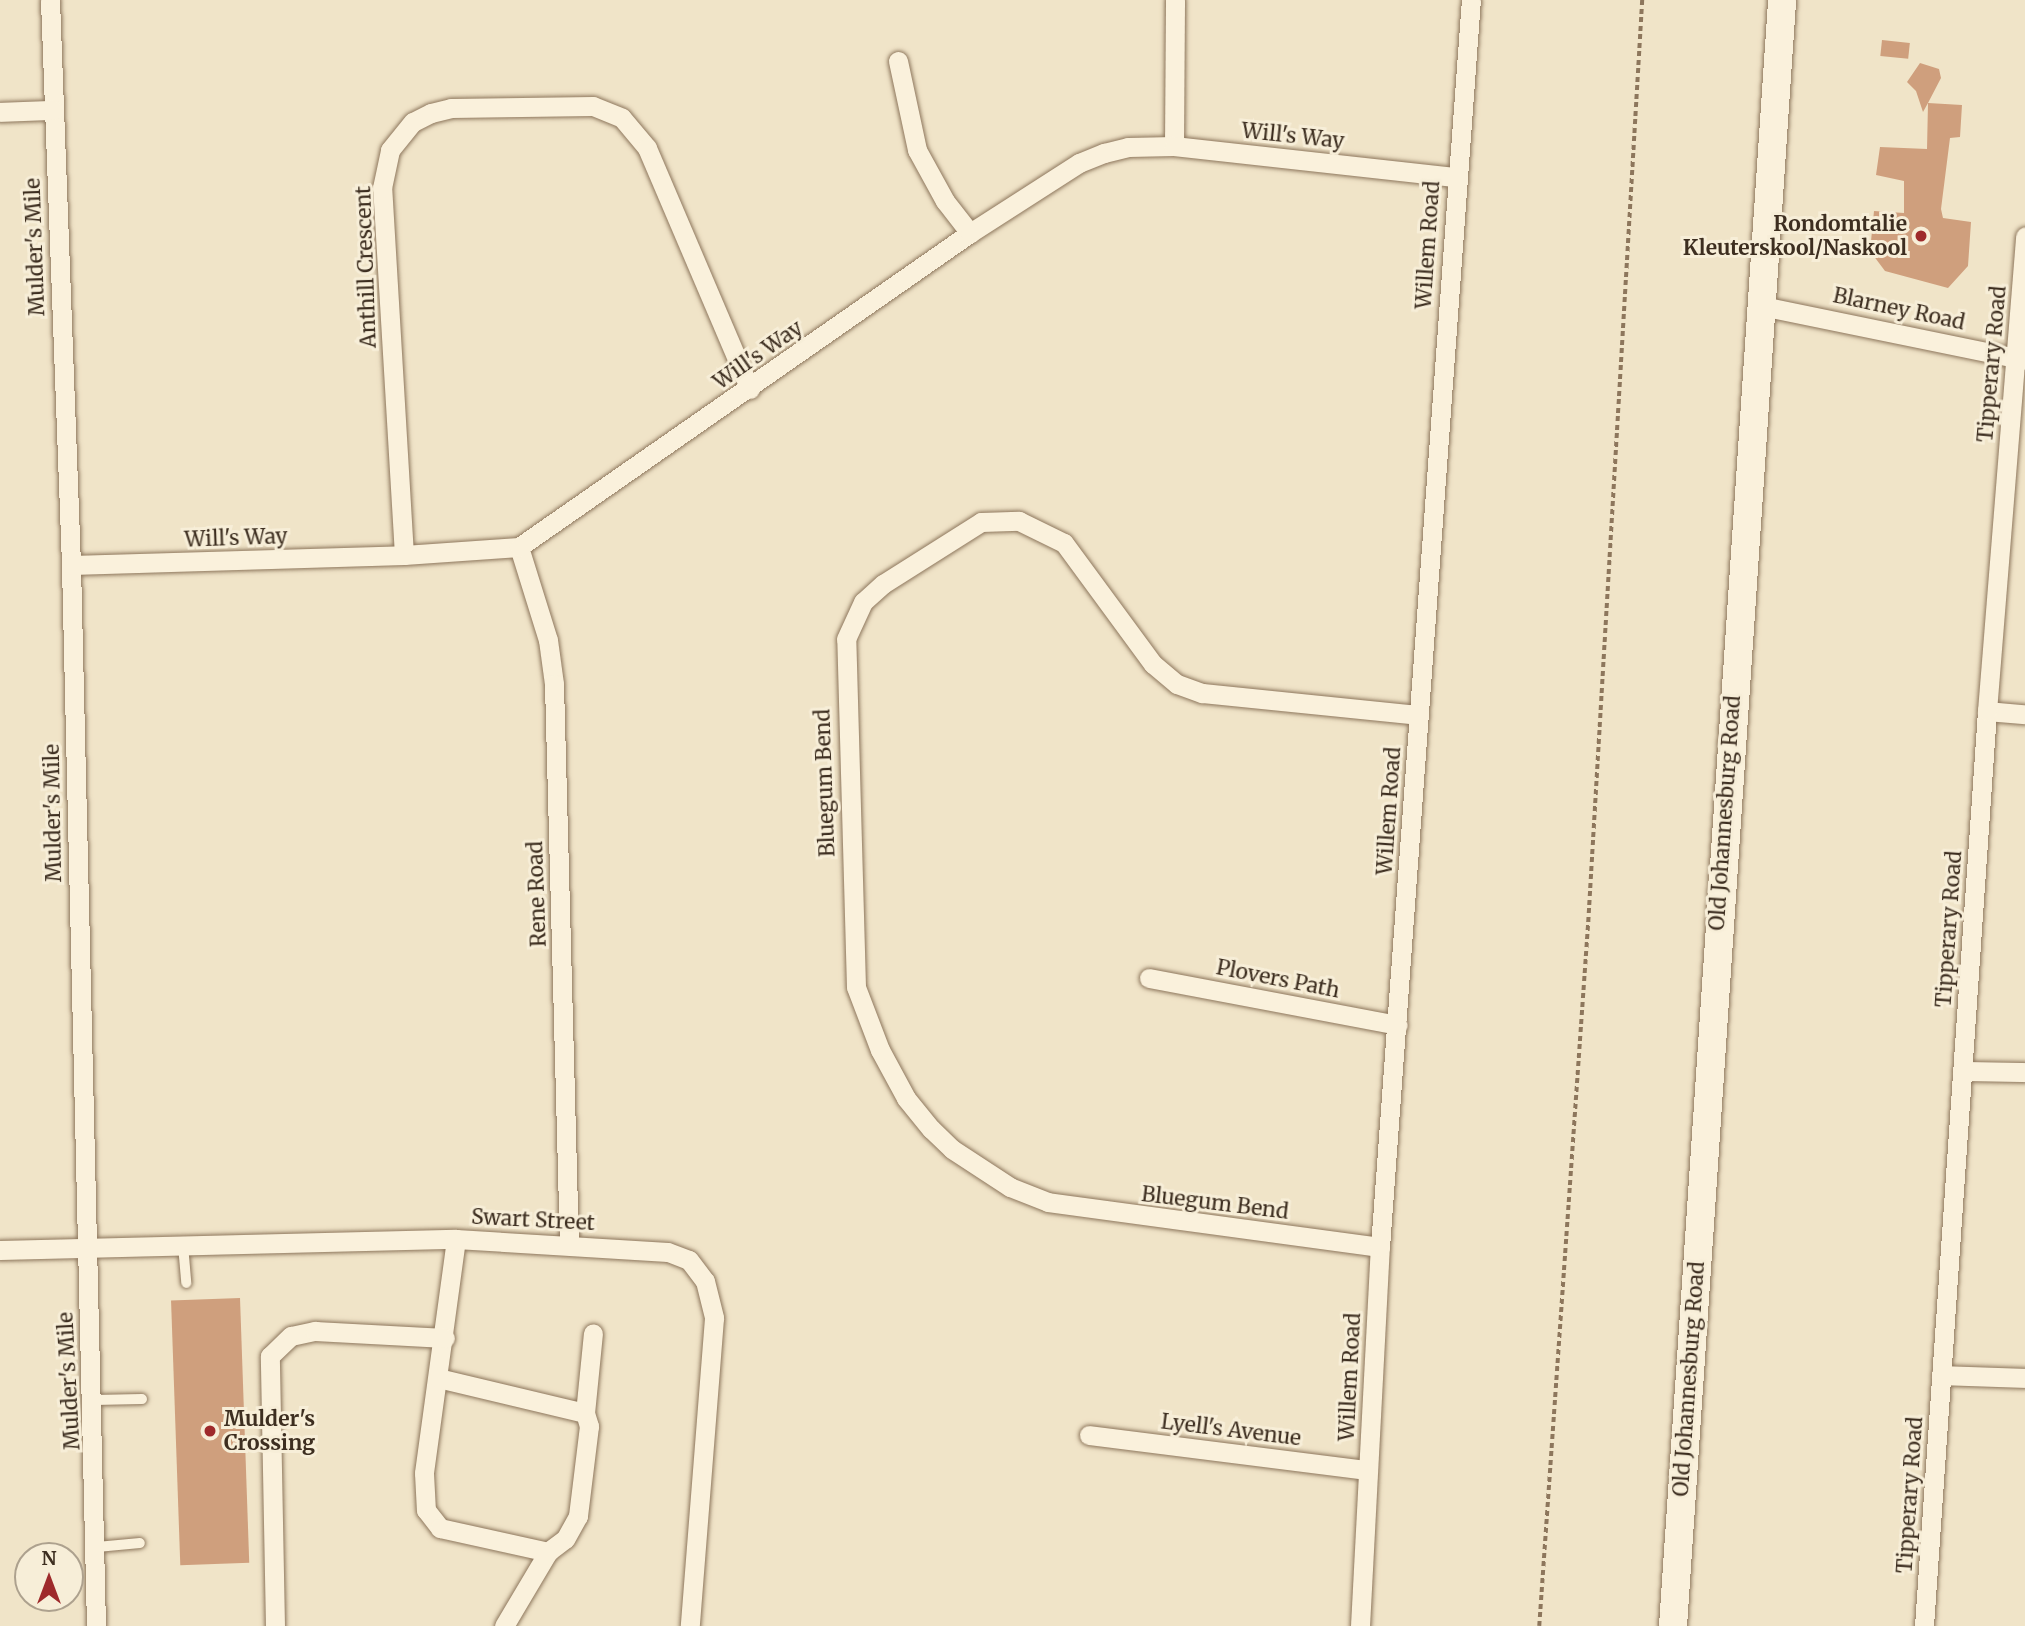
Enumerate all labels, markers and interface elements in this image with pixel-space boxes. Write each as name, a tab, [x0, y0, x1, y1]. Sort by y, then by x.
street label: Will's Way	[1240, 118, 1346, 154]
street label: Mulder's Mile	[20, 177, 50, 317]
street label: Willem Road	[1411, 180, 1445, 310]
street label: Anthill Crescent	[351, 186, 381, 348]
place label: Rondomtalie Kleuterskool/Naskool	[1683, 211, 1907, 261]
marker: Rondomtalie Kleuterskool/Naskool	[1913, 228, 1929, 244]
street label: Blarney Road	[1831, 283, 1967, 335]
street label: Tipperary Road	[1973, 285, 2011, 443]
street label: Will's Way	[708, 315, 808, 395]
street label: Will's Way	[184, 524, 288, 552]
street label: Old Johannesburg Road	[1704, 695, 1746, 931]
street label: Bluegum Bend	[810, 709, 840, 857]
street label: Mulder's Mile	[39, 744, 67, 882]
street label: Willem Road	[1372, 746, 1406, 876]
street label: Rene Road	[523, 840, 551, 948]
street label: Tipperary Road	[1931, 850, 1967, 1008]
street label: Plovers Path	[1214, 955, 1342, 1003]
street label: Bluegum Bend	[1140, 1181, 1290, 1225]
street label: Swart Street	[471, 1204, 595, 1236]
street label: Old Johannesburg Road	[1668, 1261, 1710, 1497]
street label: Mulder's Mile	[53, 1311, 85, 1451]
street label: Willem Road	[1334, 1312, 1366, 1442]
place label: Mulder's Crossing	[224, 1406, 315, 1456]
street label: Lyell's Avenue	[1159, 1409, 1303, 1451]
street label: Tipperary Road	[1892, 1416, 1928, 1574]
marker: Mulder's Crossing	[202, 1423, 218, 1439]
north arrow	[14, 1542, 84, 1612]
text: N	[41, 1546, 57, 1570]

